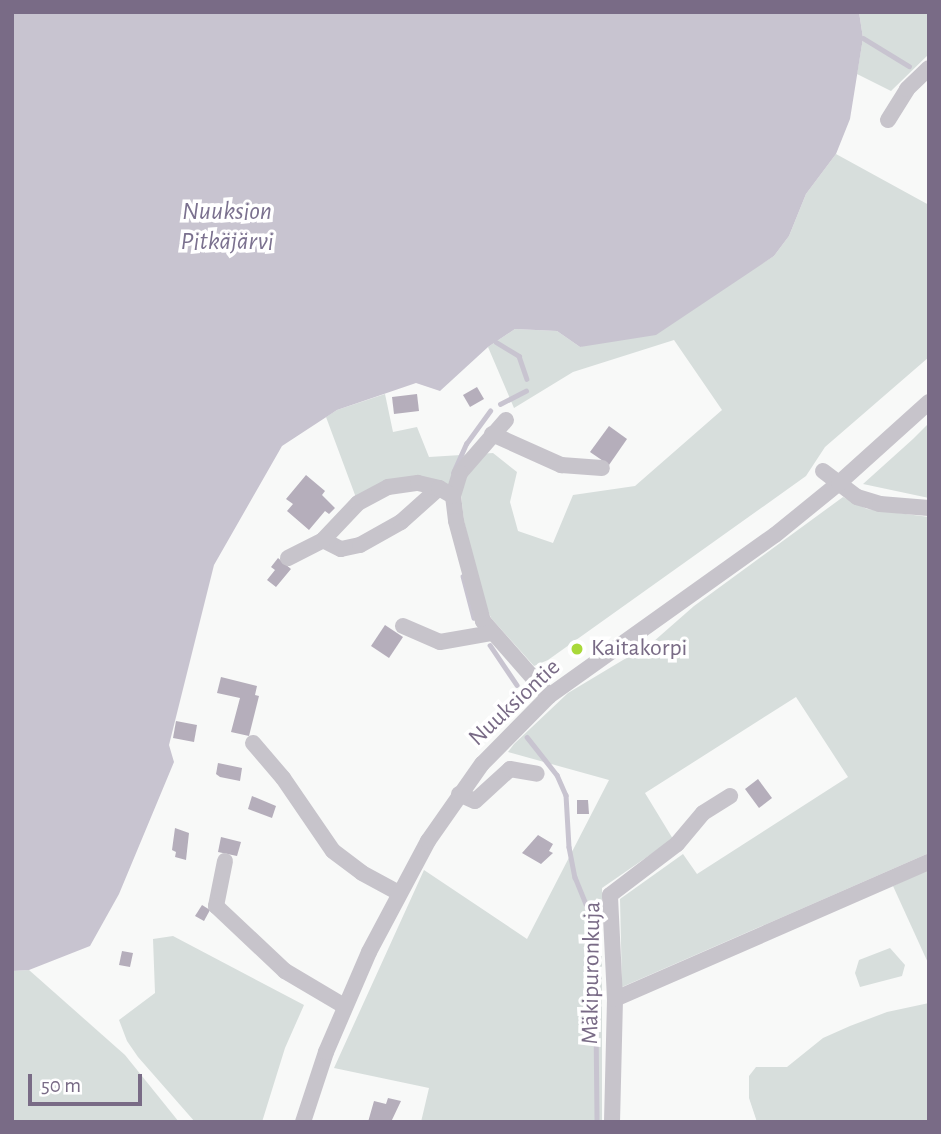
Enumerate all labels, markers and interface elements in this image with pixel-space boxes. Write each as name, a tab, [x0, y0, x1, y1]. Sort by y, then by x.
water label: Nuuksion Pitkäjärvi	[181, 196, 273, 258]
place label: Kaitakorpi	[591, 635, 687, 663]
marker: Kaitakorpi	[569, 641, 585, 657]
street label: Nuuksiontie	[463, 653, 567, 753]
street label: Mäkipuronkuja	[576, 901, 608, 1045]
scale bar	[32, 1060, 145, 1104]
text: 50 m	[41, 1075, 81, 1096]

